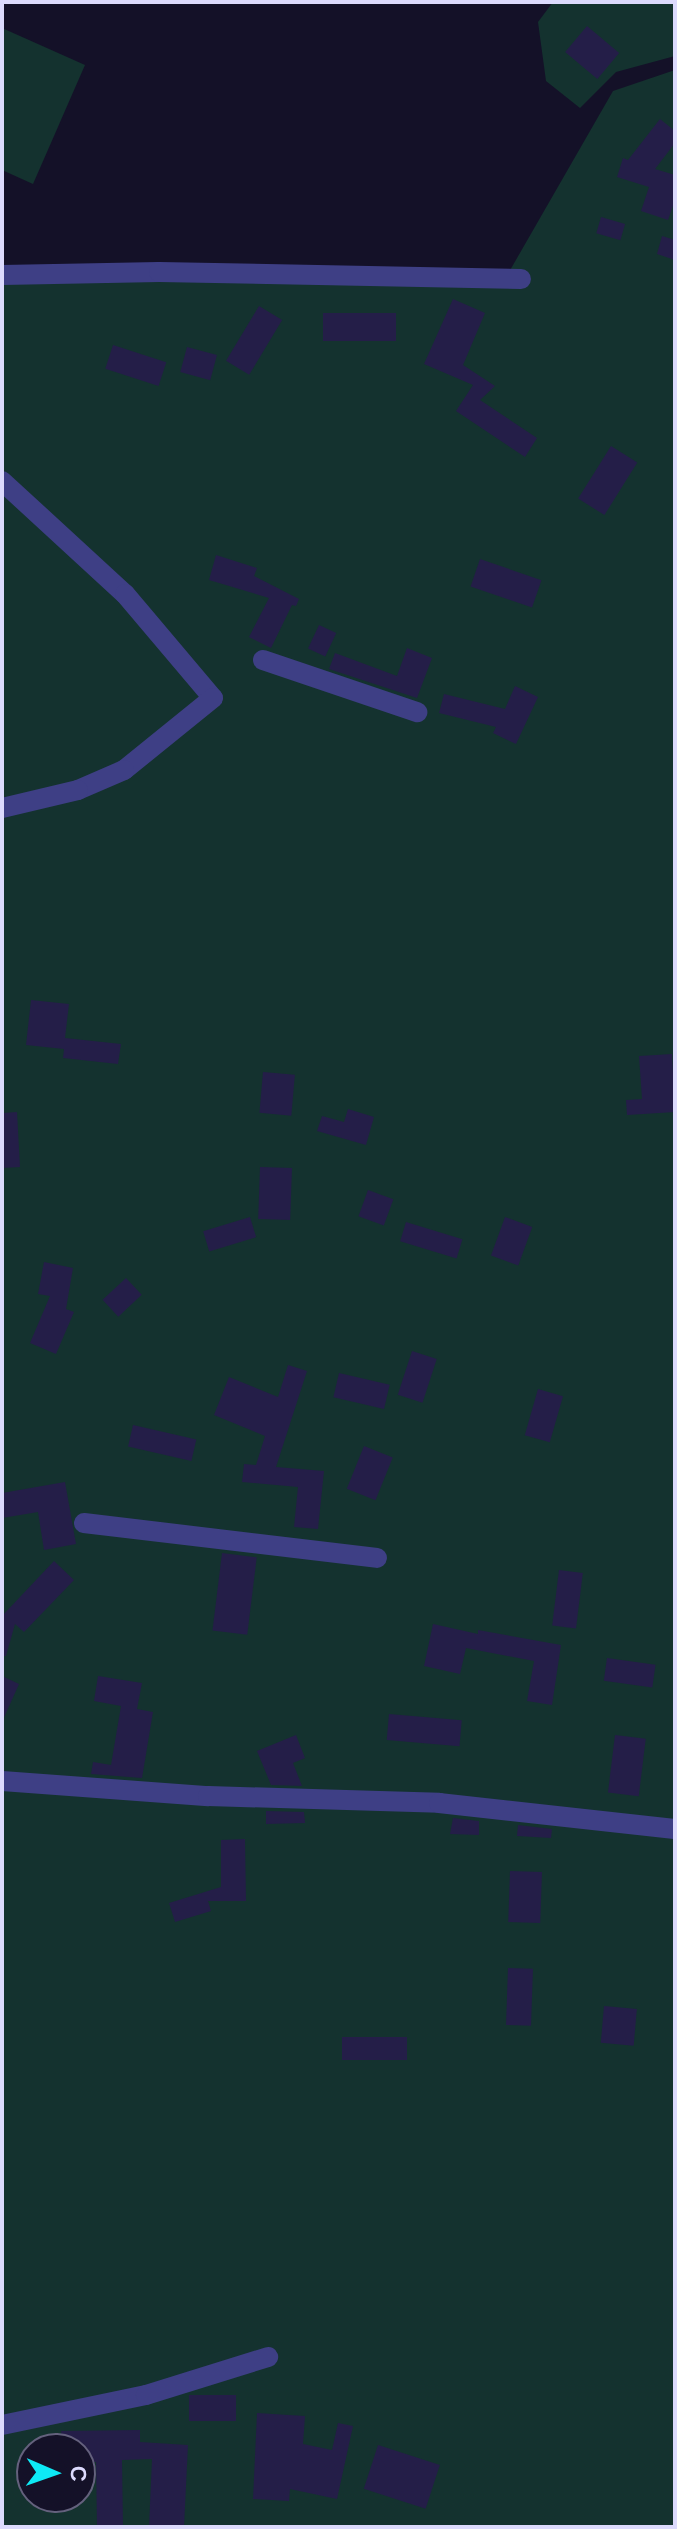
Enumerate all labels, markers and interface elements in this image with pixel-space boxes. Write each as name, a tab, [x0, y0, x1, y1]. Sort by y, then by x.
north arrow	[16, 2433, 96, 2513]
text: С	[66, 2465, 91, 2482]

